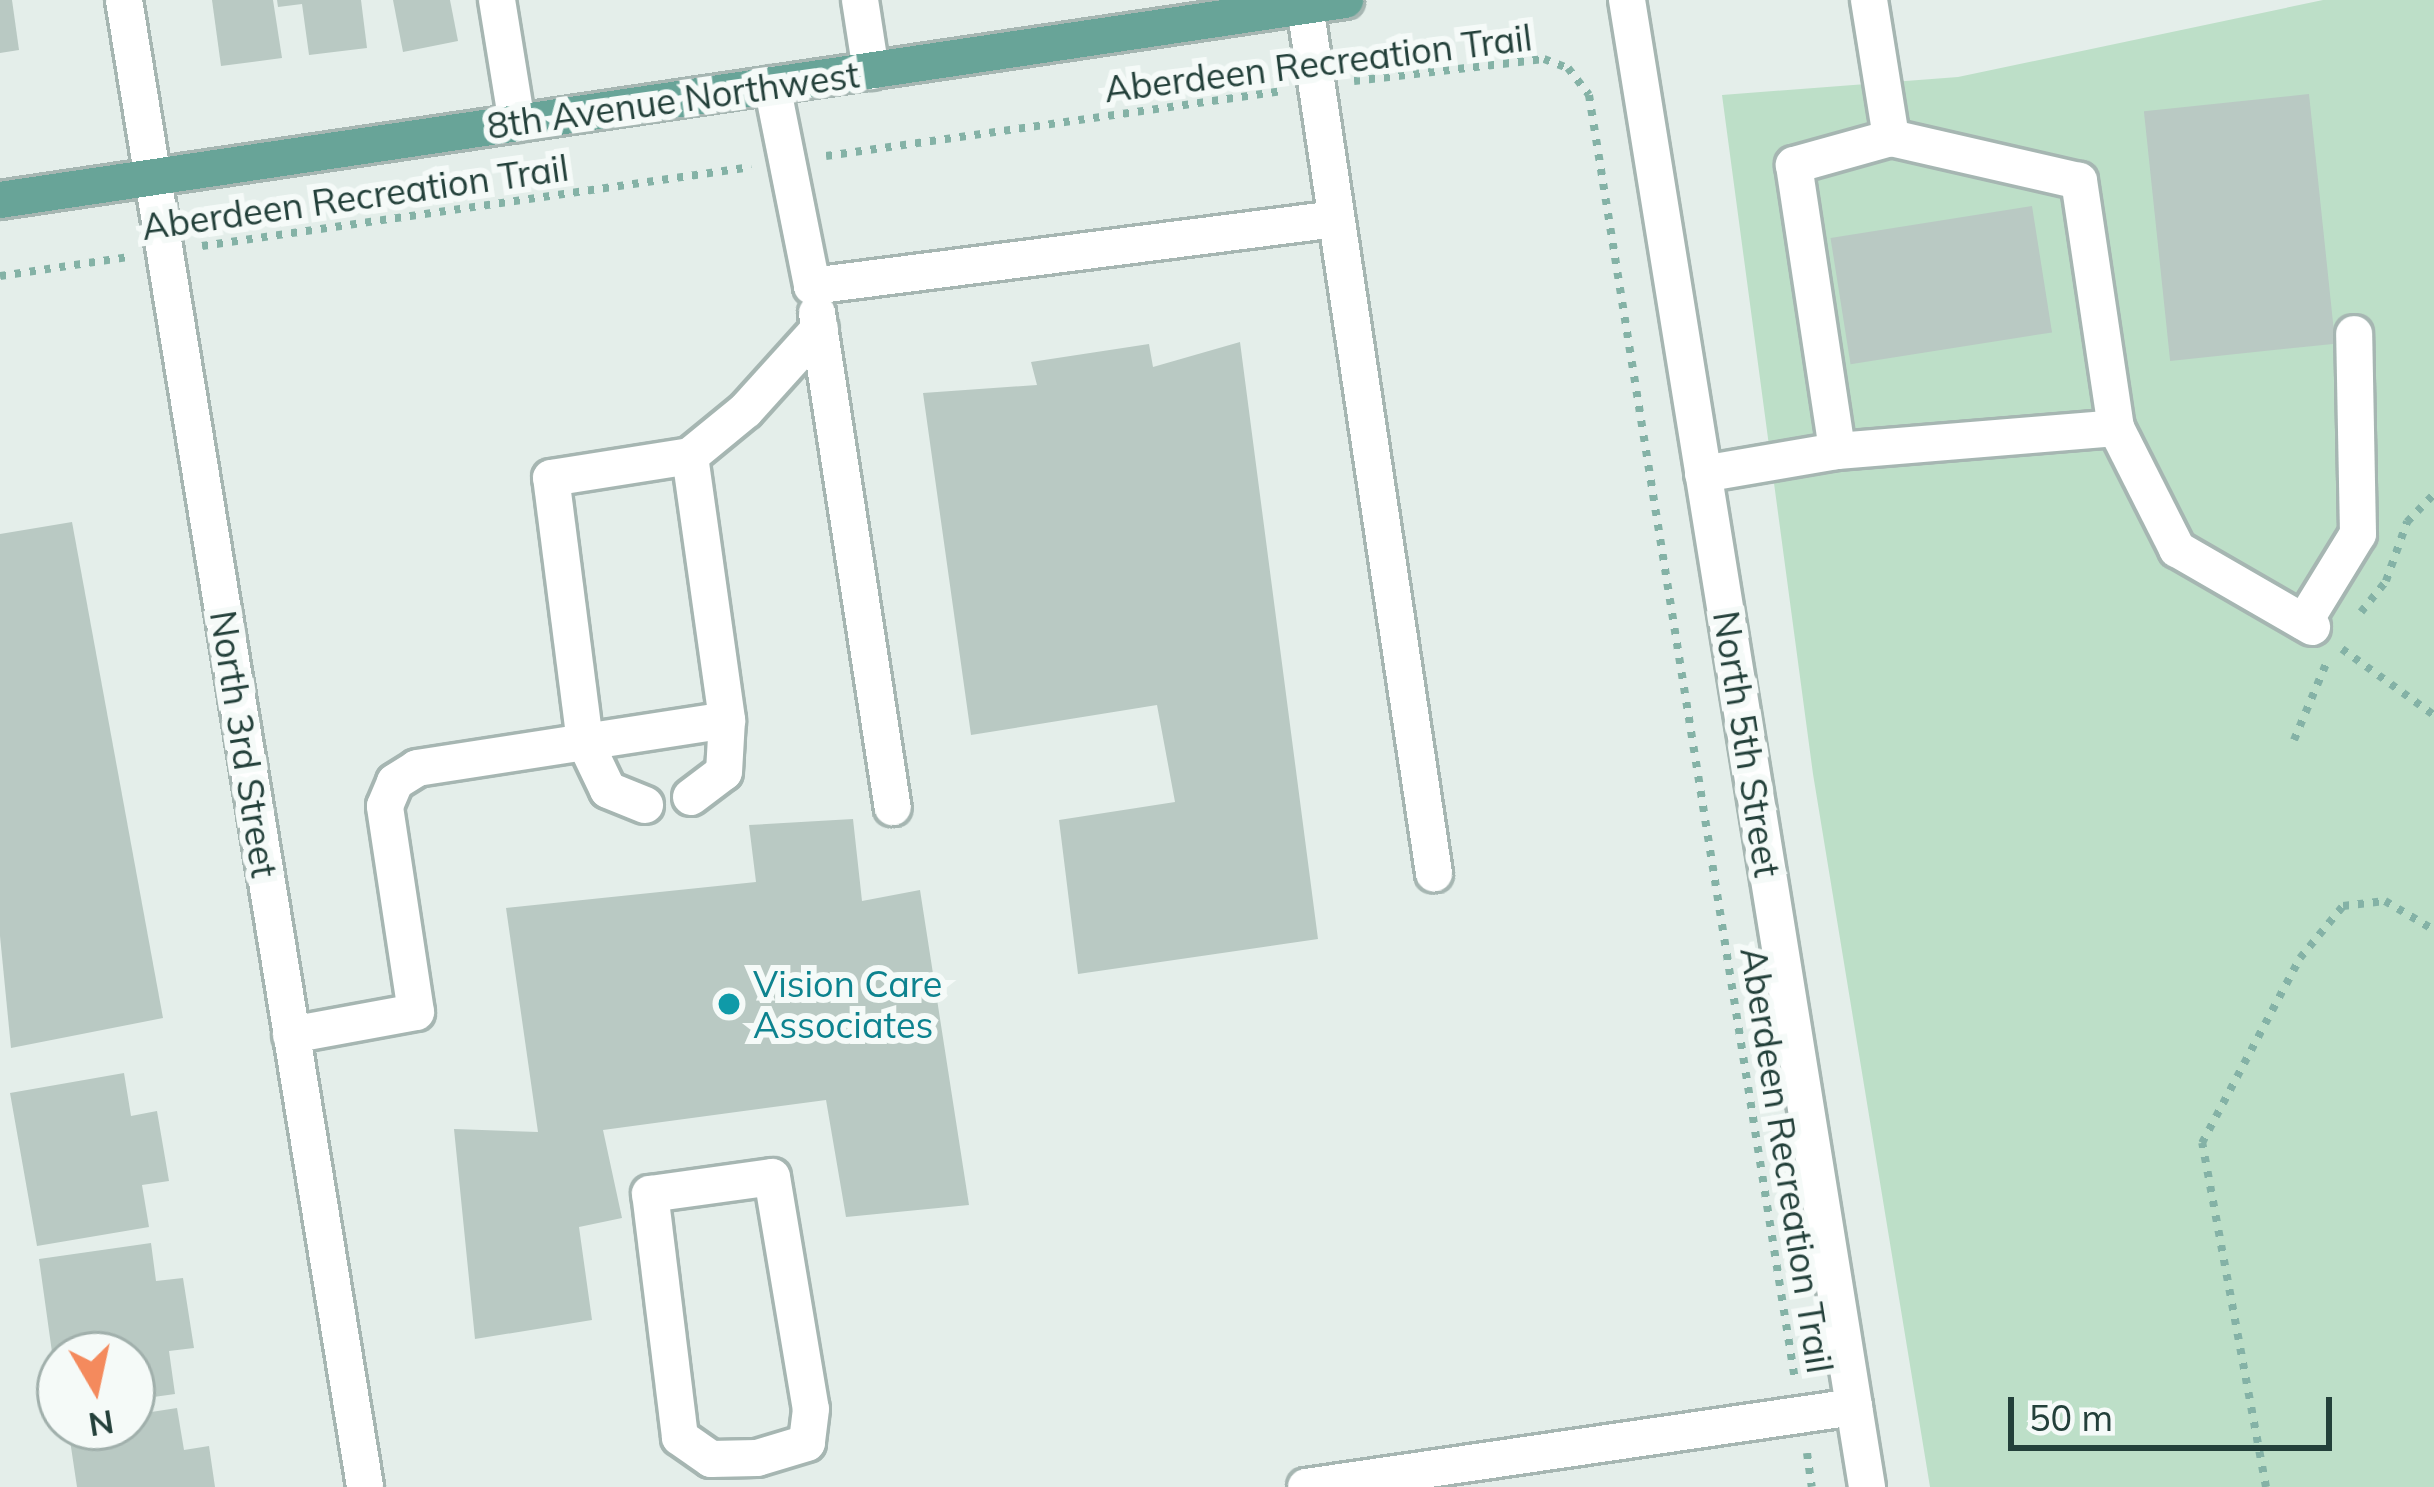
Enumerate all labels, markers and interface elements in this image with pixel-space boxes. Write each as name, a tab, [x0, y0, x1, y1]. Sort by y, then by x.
street label: Aberdeen Recreation Trail	[1102, 15, 1534, 111]
street label: 8th Avenue Northwest	[484, 52, 862, 148]
street label: Aberdeen Recreation Trail	[139, 146, 571, 248]
street label: North 3rd Street	[202, 608, 286, 880]
street label: North 5th Street	[1705, 608, 1789, 880]
street label: Aberdeen Recreation Trail	[1732, 944, 1842, 1376]
place label: Vision Care Associates	[753, 961, 942, 1046]
marker: Vision Care Associates	[716, 991, 742, 1017]
north arrow	[36, 1331, 156, 1451]
scale bar	[2014, 1373, 2338, 1447]
text: 50 m	[2029, 1395, 2113, 1440]
text: N	[86, 1402, 117, 1446]

